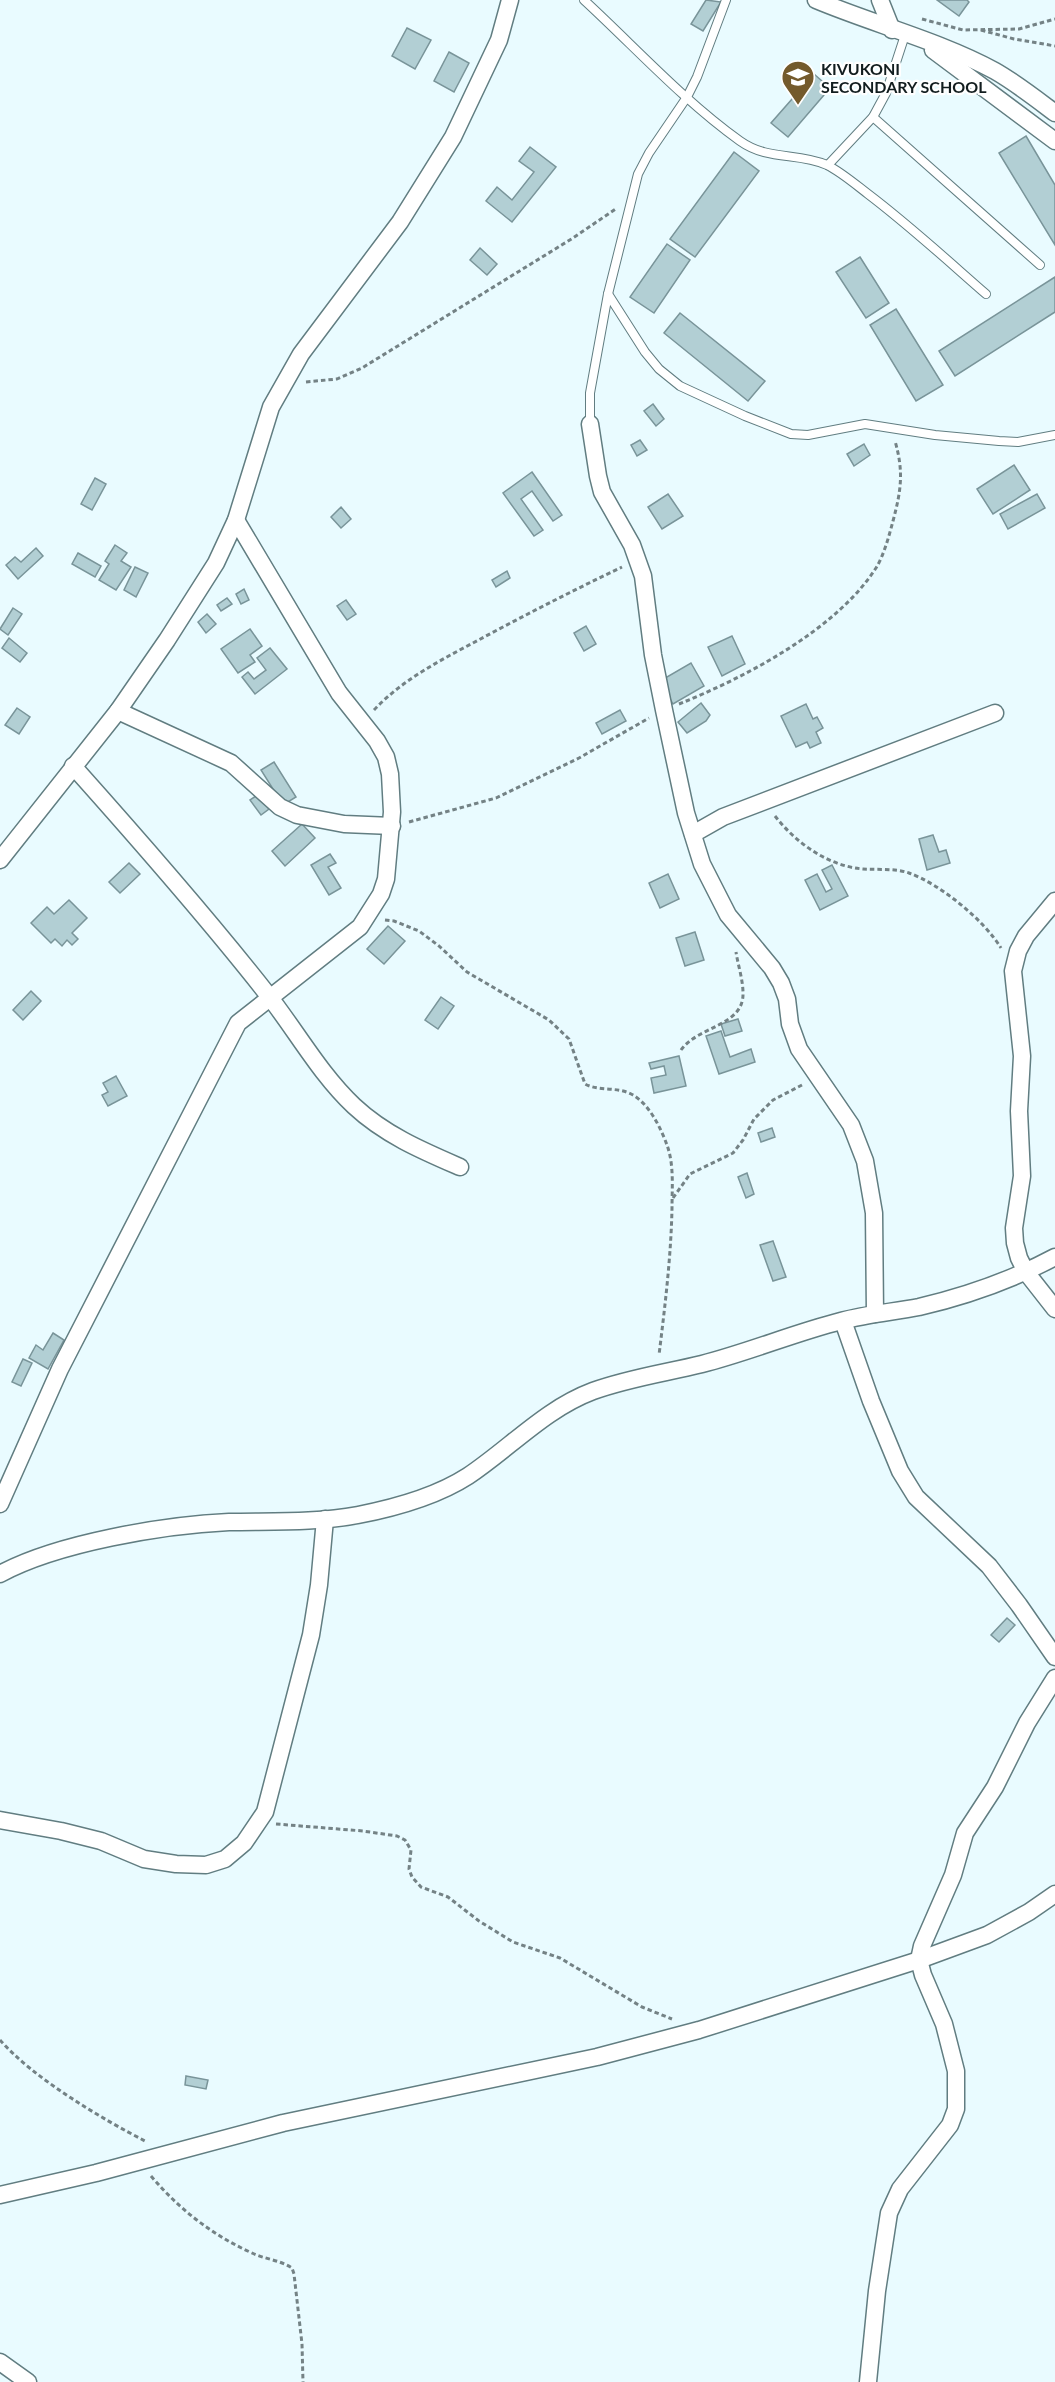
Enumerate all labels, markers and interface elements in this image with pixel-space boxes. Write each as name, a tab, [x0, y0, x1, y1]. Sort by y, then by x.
school or university icon: KIVUKONI SECONDARY SCHOOL	[780, 59, 816, 106]
place label: KIVUKONI SECONDARY SCHOOL	[821, 59, 987, 96]

